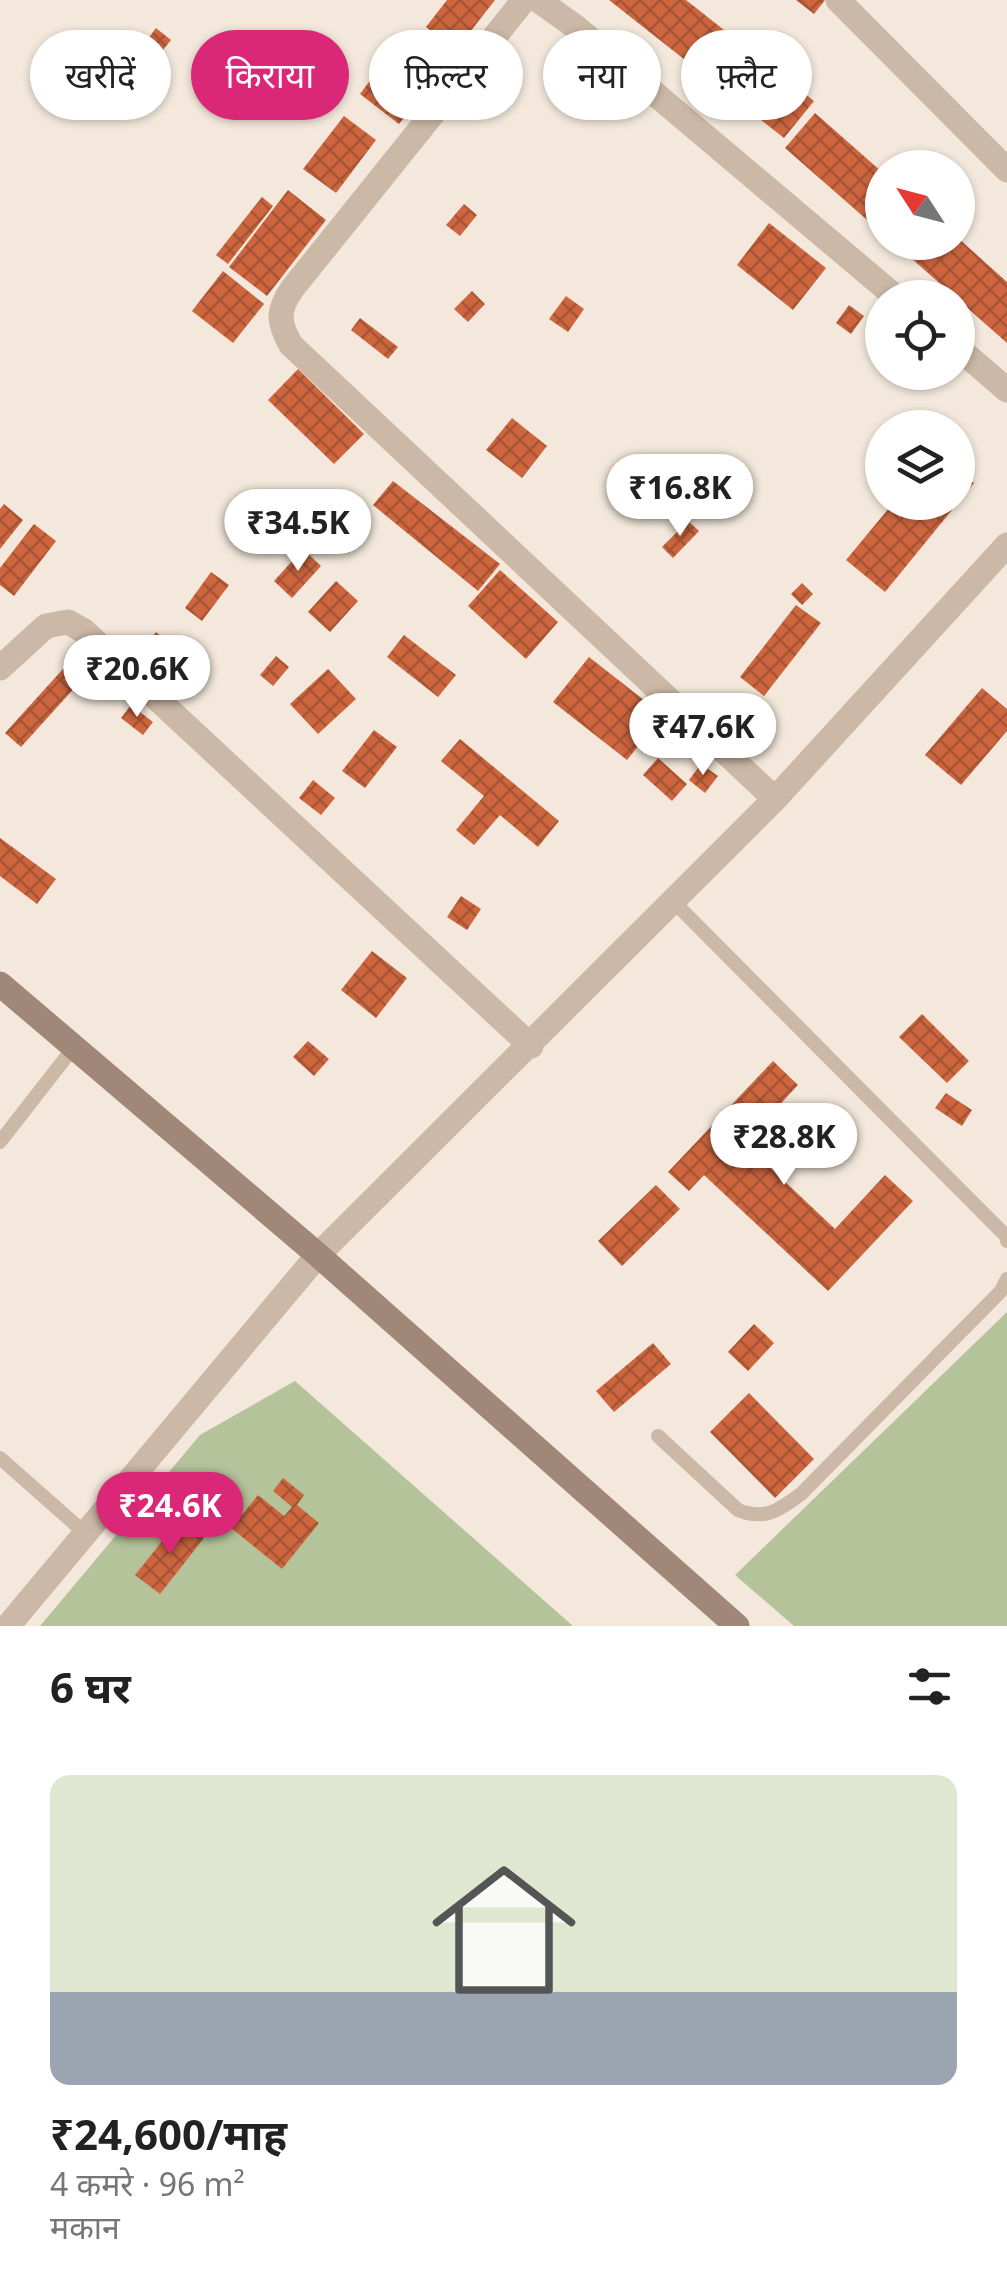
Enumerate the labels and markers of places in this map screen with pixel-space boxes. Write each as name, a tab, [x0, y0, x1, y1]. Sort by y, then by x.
pin: ₹16.8K	[599, 454, 761, 539]
pin: ₹34.5K	[217, 489, 379, 574]
pin: ₹20.6K	[56, 635, 218, 720]
pin: ₹47.6K	[622, 693, 784, 778]
pin: ₹28.8K	[703, 1103, 865, 1188]
pin: ₹24.6K	[89, 1472, 251, 1557]

